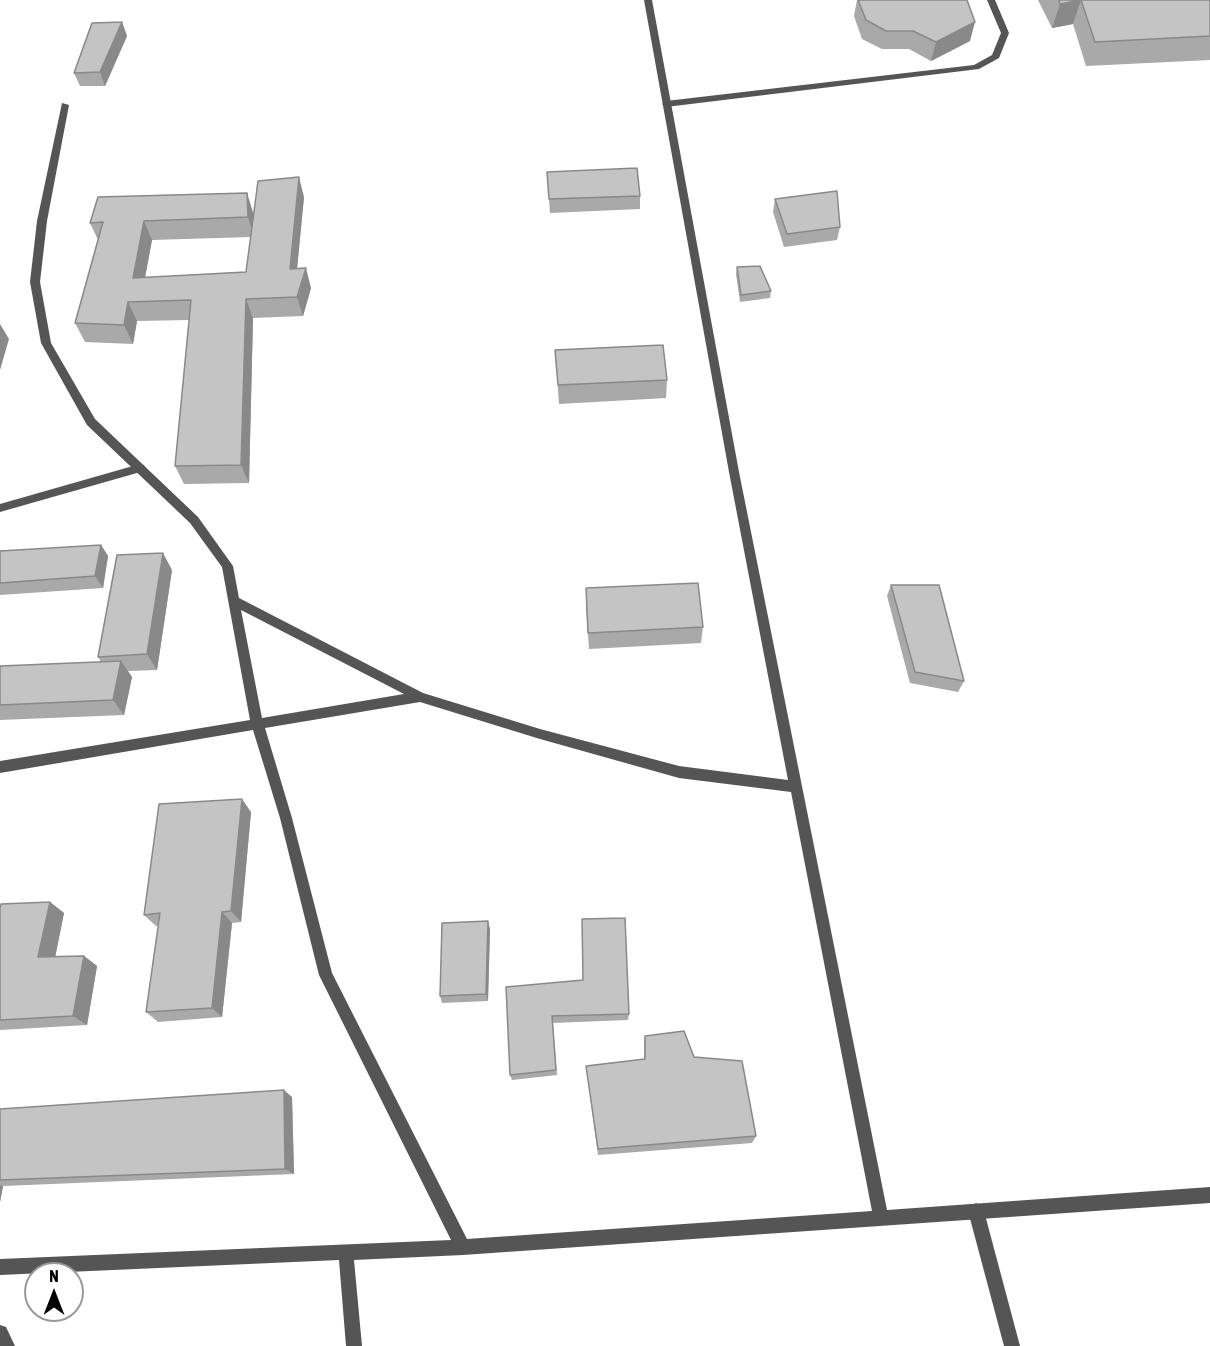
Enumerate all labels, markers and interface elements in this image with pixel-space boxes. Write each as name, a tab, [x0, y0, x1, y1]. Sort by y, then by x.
north arrow	[24, 1262, 84, 1322]
text: N	[49, 1267, 59, 1285]

